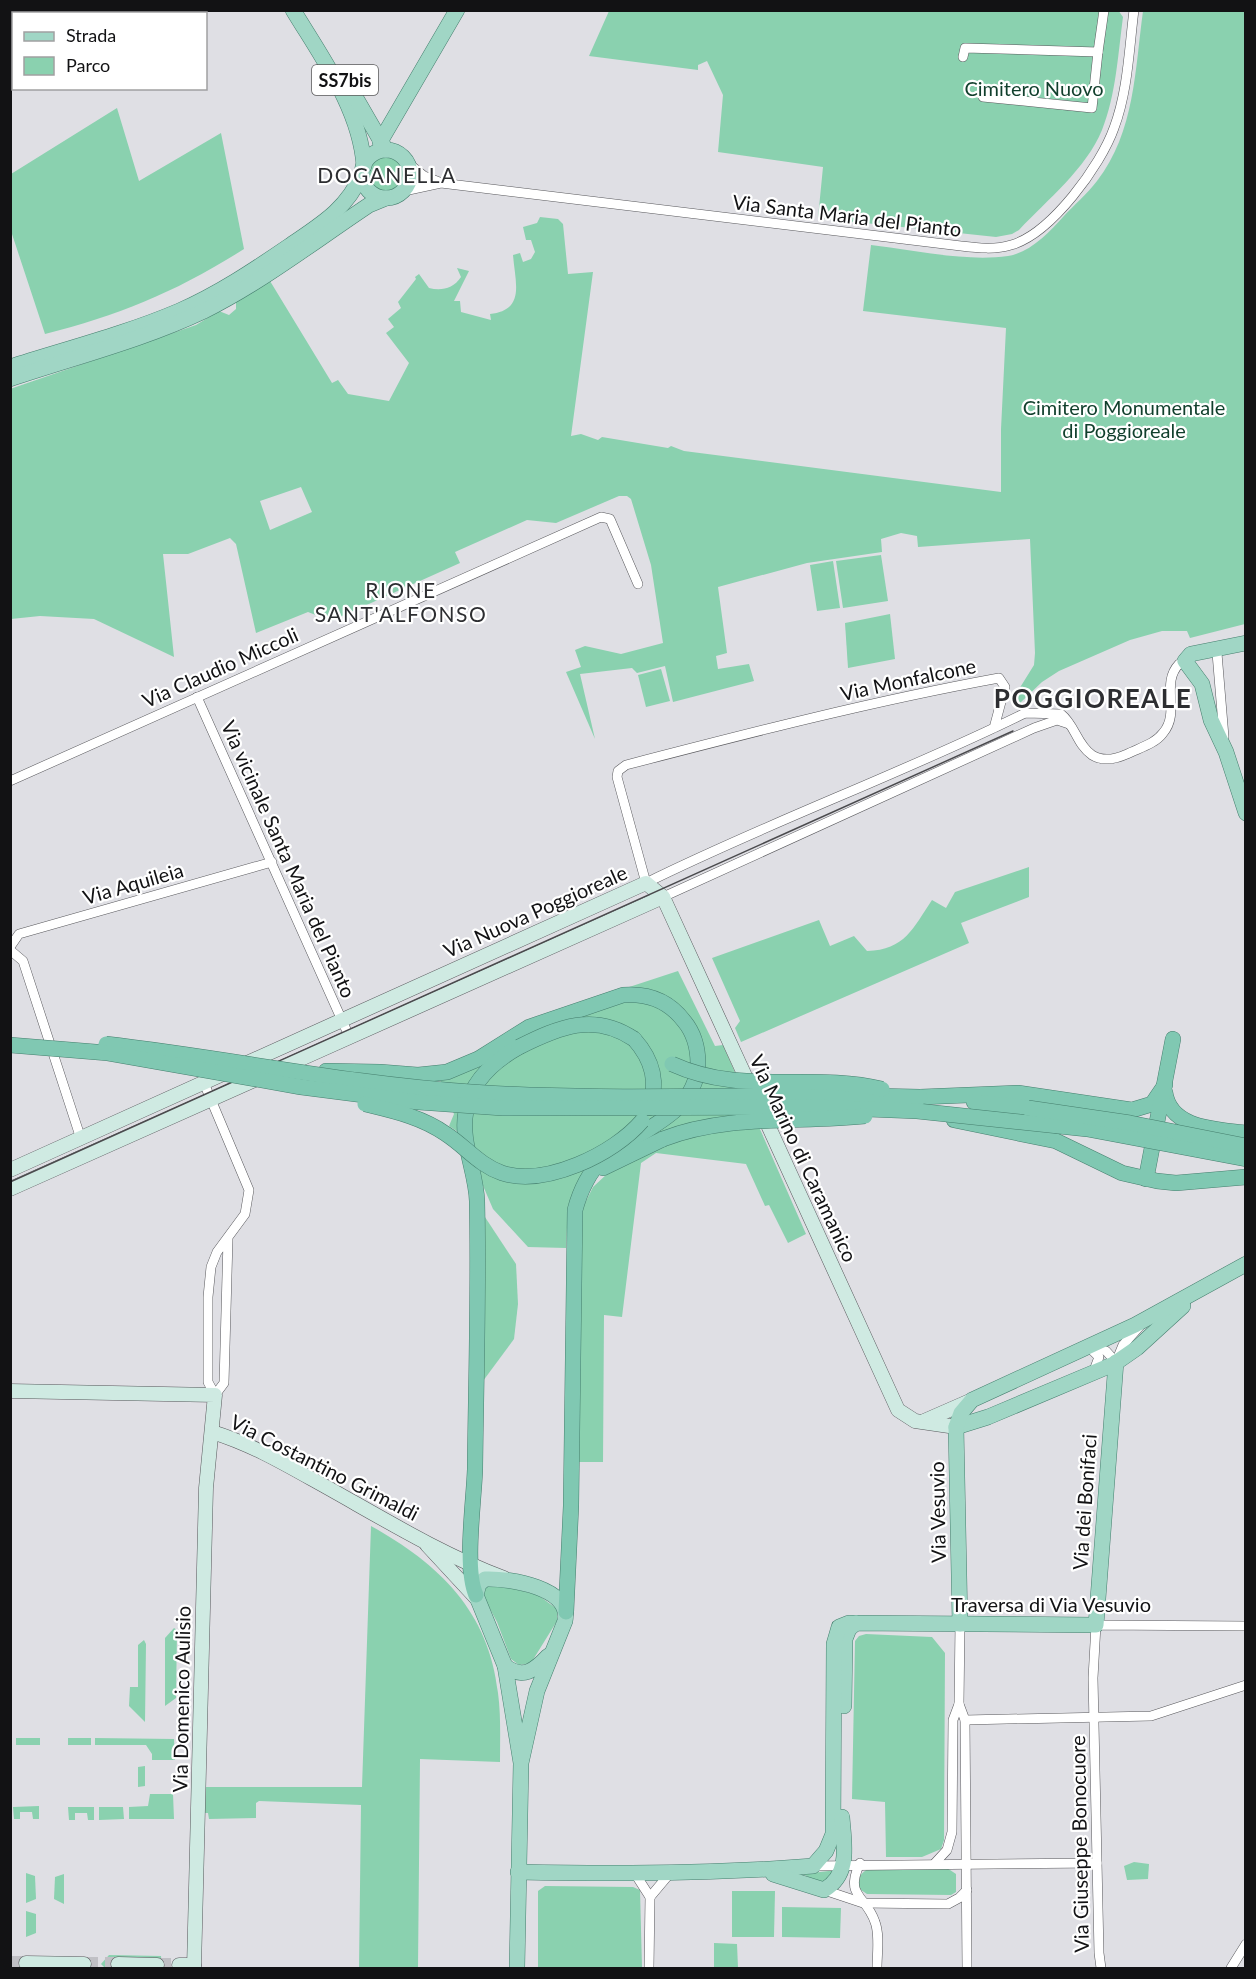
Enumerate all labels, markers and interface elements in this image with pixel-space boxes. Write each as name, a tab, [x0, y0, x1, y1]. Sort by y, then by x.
legend	[12, 12, 207, 90]
text: Strada	[66, 24, 116, 46]
text: Parco	[66, 54, 110, 76]
road number: SS7bis	[312, 65, 378, 95]
park label: Cimitero Nuovo	[964, 76, 1104, 100]
district label: DOGANELLA	[317, 162, 457, 187]
street label: Via Santa Maria del Pianto	[731, 189, 963, 241]
park label: Cimitero Monumentale di Poggioreale	[1023, 395, 1225, 442]
district label: RIONE SANT'ALFONSO	[315, 577, 487, 626]
street label: Via Claudio Miccoli	[138, 622, 302, 712]
street label: Via Monfalcone	[838, 653, 978, 705]
district label: POGGIOREALE	[994, 682, 1192, 714]
street label: Via vicinale Santa Maria del Pianto	[217, 717, 361, 1001]
street label: Via Aquileia	[80, 857, 186, 909]
street label: Via Nuova Poggioreale	[440, 860, 630, 962]
street label: Via Marino di Caramanico	[745, 1051, 863, 1265]
street label: Via Costantino Grimaldi	[227, 1409, 423, 1525]
street label: Via dei Bonifaci	[1067, 1433, 1101, 1571]
street label: Via Vesuvio	[924, 1461, 950, 1563]
street label: Traversa di Via Vesuvio	[951, 1592, 1151, 1616]
street label: Via Domenico Aulisio	[167, 1605, 195, 1793]
street label: Via Giuseppe Bonocuore	[1065, 1735, 1093, 1953]

